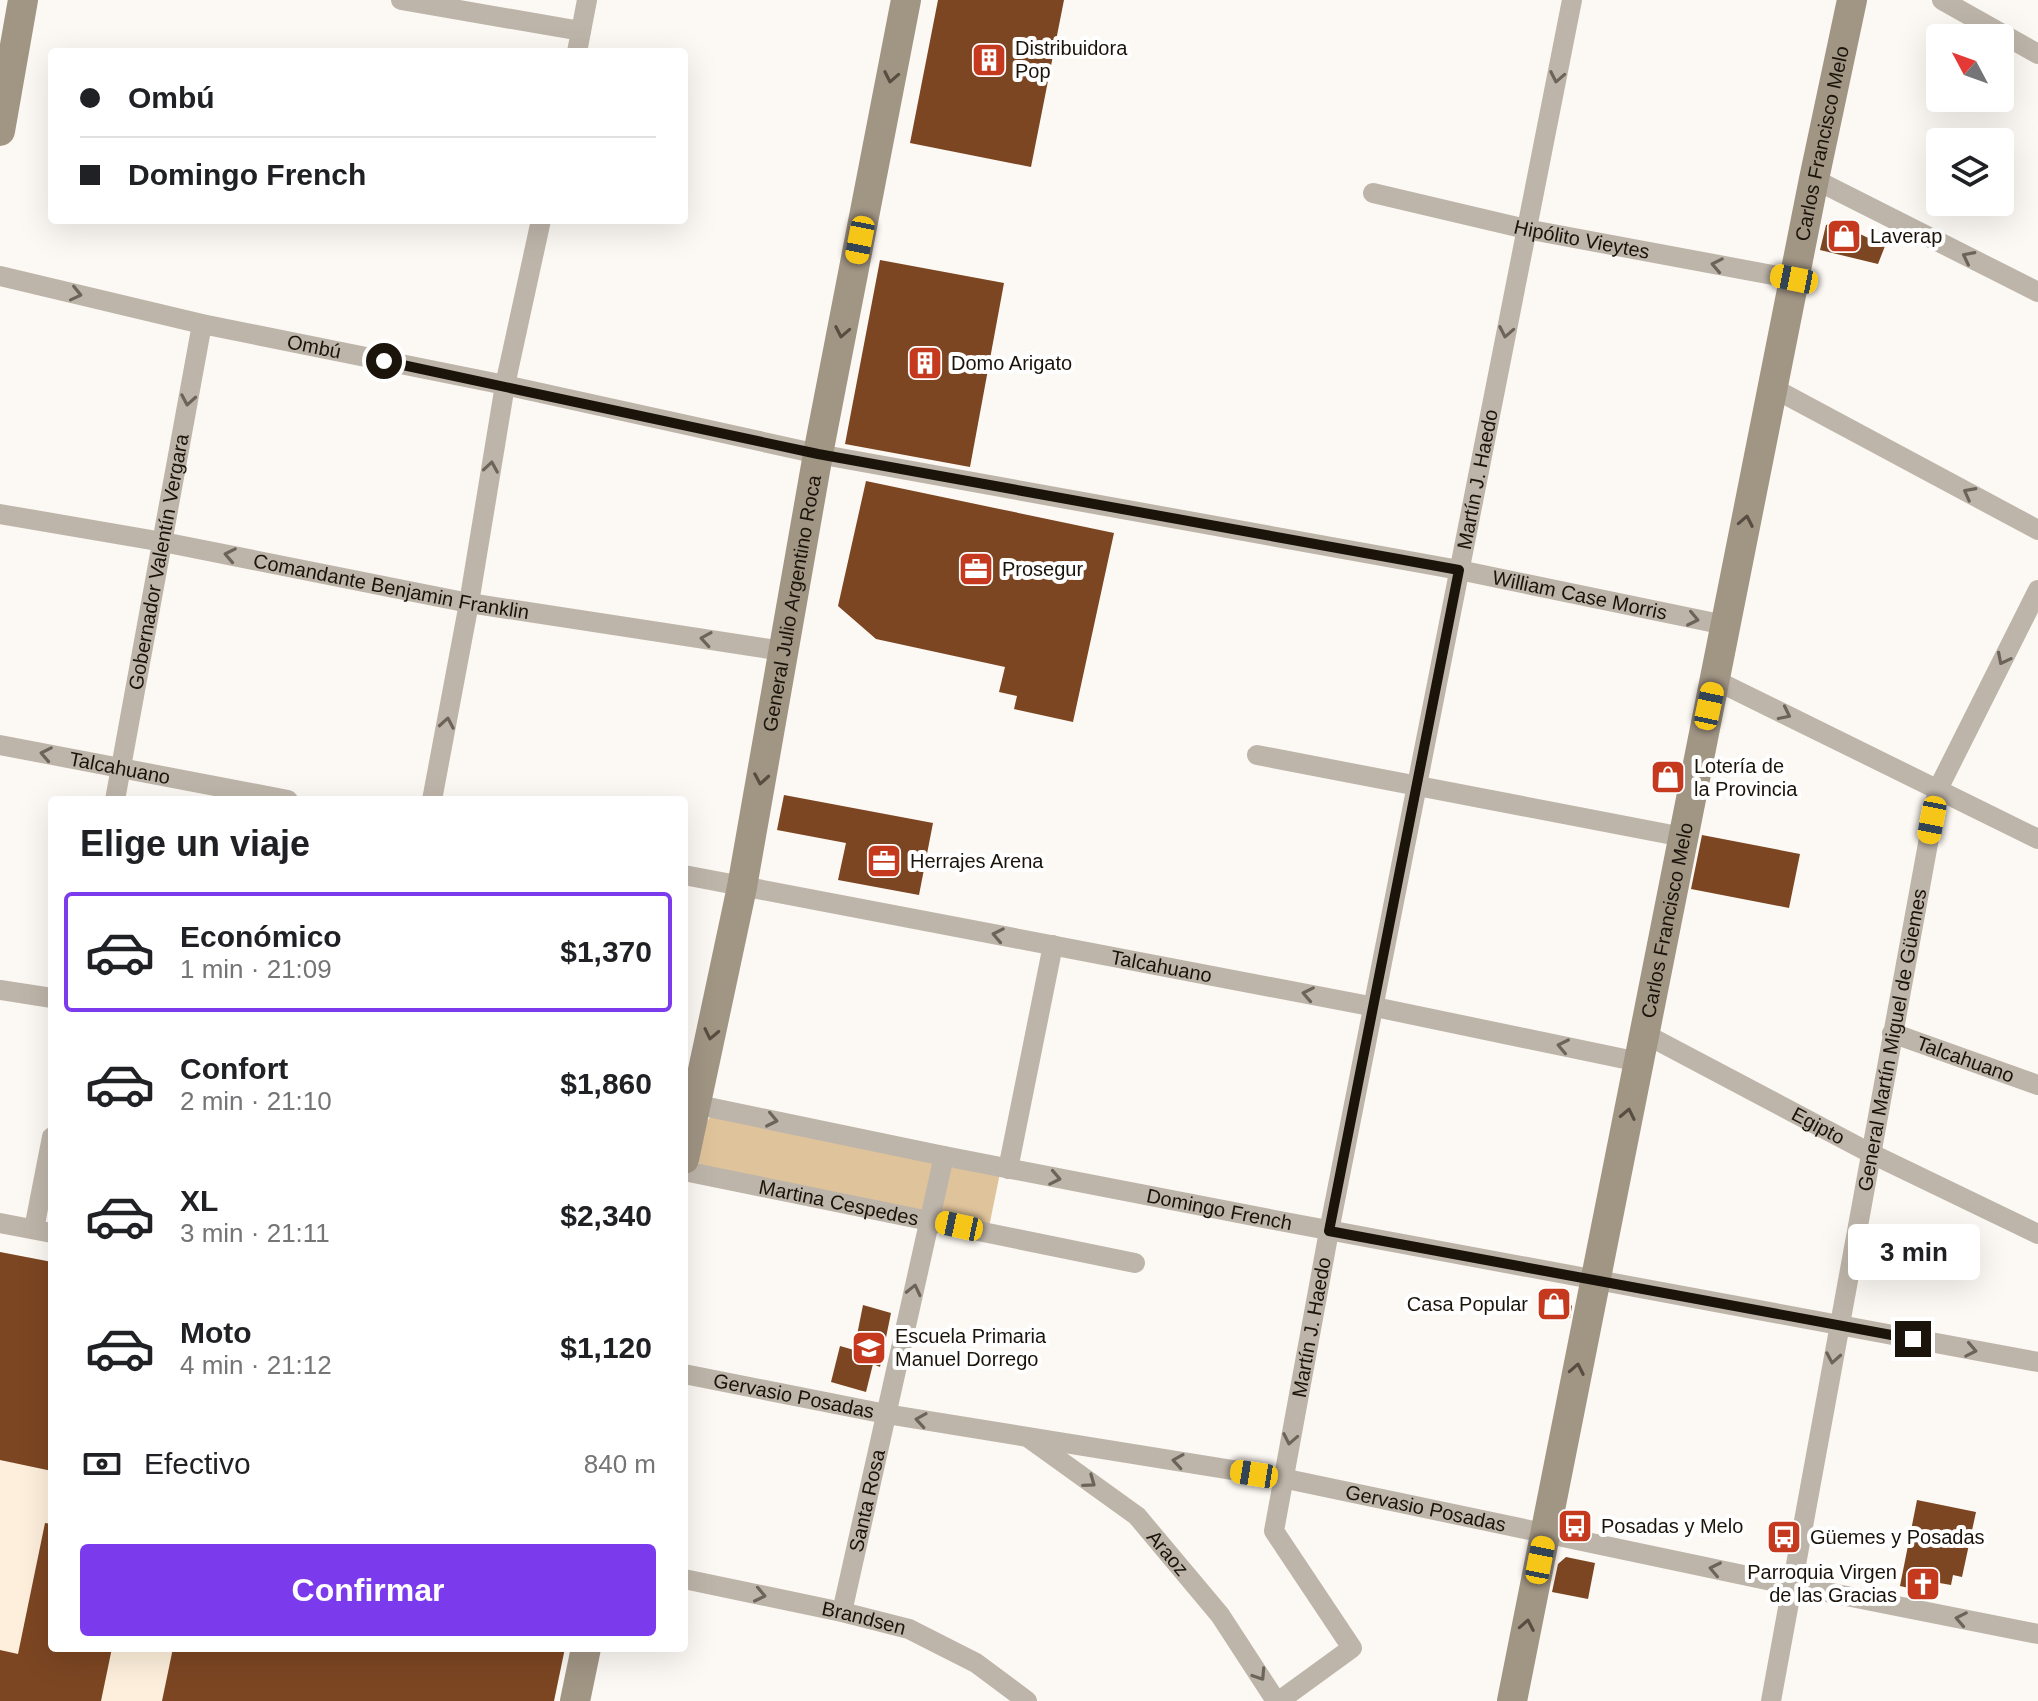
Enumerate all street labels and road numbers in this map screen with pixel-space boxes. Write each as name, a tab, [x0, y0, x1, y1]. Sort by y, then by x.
street label: Carlos Francisco Melo	[1791, 44, 1853, 243]
street label: Hipólito Vieytes	[1512, 216, 1651, 263]
street label: Ombú	[285, 330, 343, 363]
street label: Martín J. Haedo	[1453, 407, 1502, 551]
street label: Gobernador Valentín Vergara	[124, 431, 193, 692]
street label: General Julio Argentino Roca	[758, 473, 825, 734]
street label: Comandante Benjamin Franklin	[252, 549, 531, 623]
street label: William Case Morris	[1490, 566, 1669, 624]
street label: Talcahuano	[68, 747, 172, 788]
street label: Carlos Francisco Melo	[1637, 820, 1697, 1020]
street label: General Martín Miguel de Güemes	[1854, 887, 1931, 1193]
street label: Talcahuano	[1109, 946, 1214, 987]
street label: Talcahuano	[1914, 1032, 2017, 1087]
street label: Egipto	[1788, 1103, 1848, 1149]
street label: Martina Cespedes	[757, 1176, 921, 1230]
street label: Domingo French	[1145, 1184, 1294, 1234]
street label: Martín J. Haedo	[1288, 1255, 1335, 1399]
street label: Gervasio Posadas	[712, 1369, 876, 1422]
street label: Santa Rosa	[845, 1446, 889, 1554]
street label: Gervasio Posadas	[1344, 1481, 1508, 1536]
street label: Araoz	[1143, 1526, 1193, 1580]
street label: Brandsen	[820, 1597, 908, 1639]

